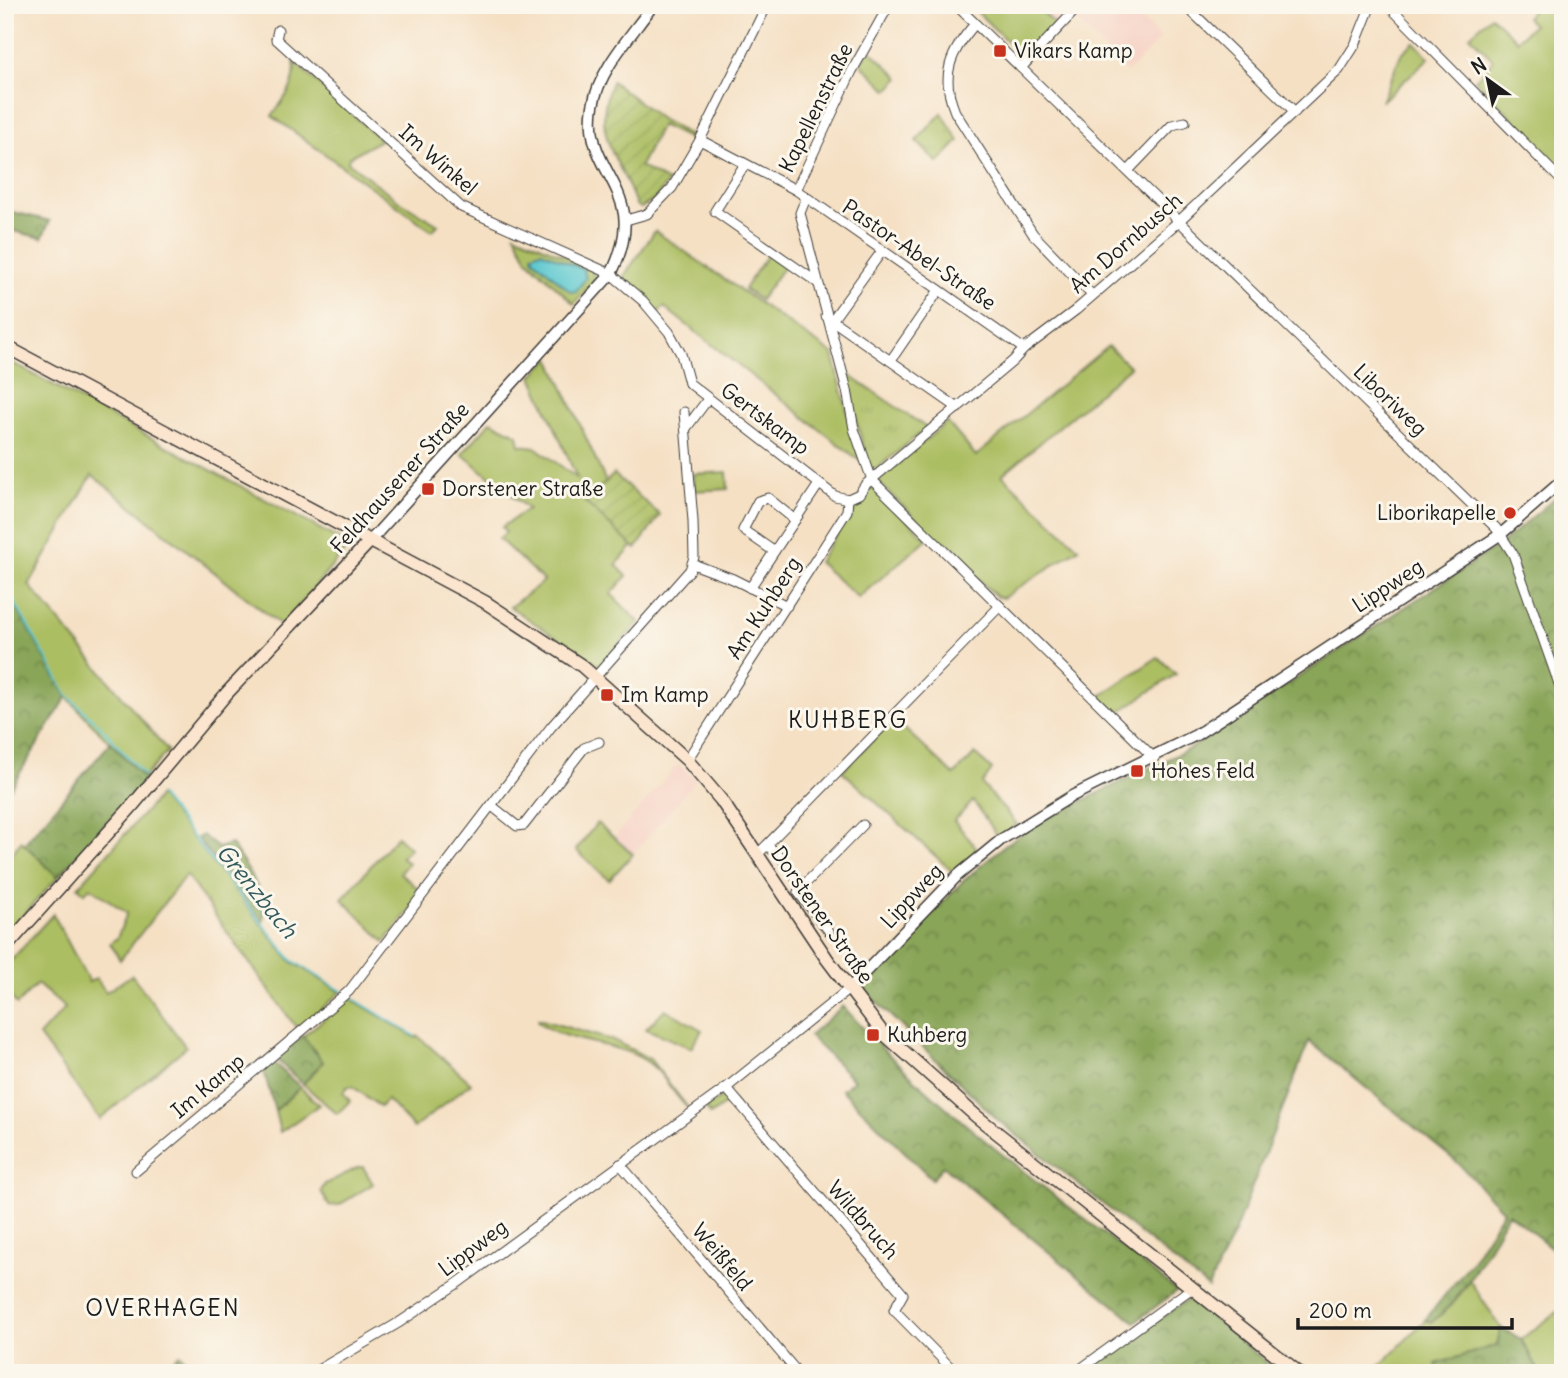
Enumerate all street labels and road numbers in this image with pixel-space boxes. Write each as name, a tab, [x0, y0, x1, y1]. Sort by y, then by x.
street label: Kapellenstraße	[773, 39, 859, 177]
street label: Im Winkel	[394, 118, 483, 201]
street label: Am Dornbusch	[1064, 186, 1188, 299]
street label: Pastor-Abel-Straße	[837, 193, 1001, 316]
street label: Liboriweg	[1348, 358, 1433, 441]
street label: Gertskamp	[715, 376, 815, 461]
street label: Feldhausener Straße	[324, 396, 475, 559]
street label: Am Kuhberg	[720, 551, 807, 664]
street label: Lippweg	[1347, 553, 1428, 619]
street label: Dorstener Straße	[765, 841, 880, 989]
street label: Lippweg	[875, 857, 949, 934]
street label: Im Kamp	[165, 1047, 250, 1124]
street label: Wildbruch	[822, 1175, 905, 1265]
street label: Lippweg	[433, 1213, 513, 1282]
street label: Weißfeld	[686, 1217, 759, 1296]

